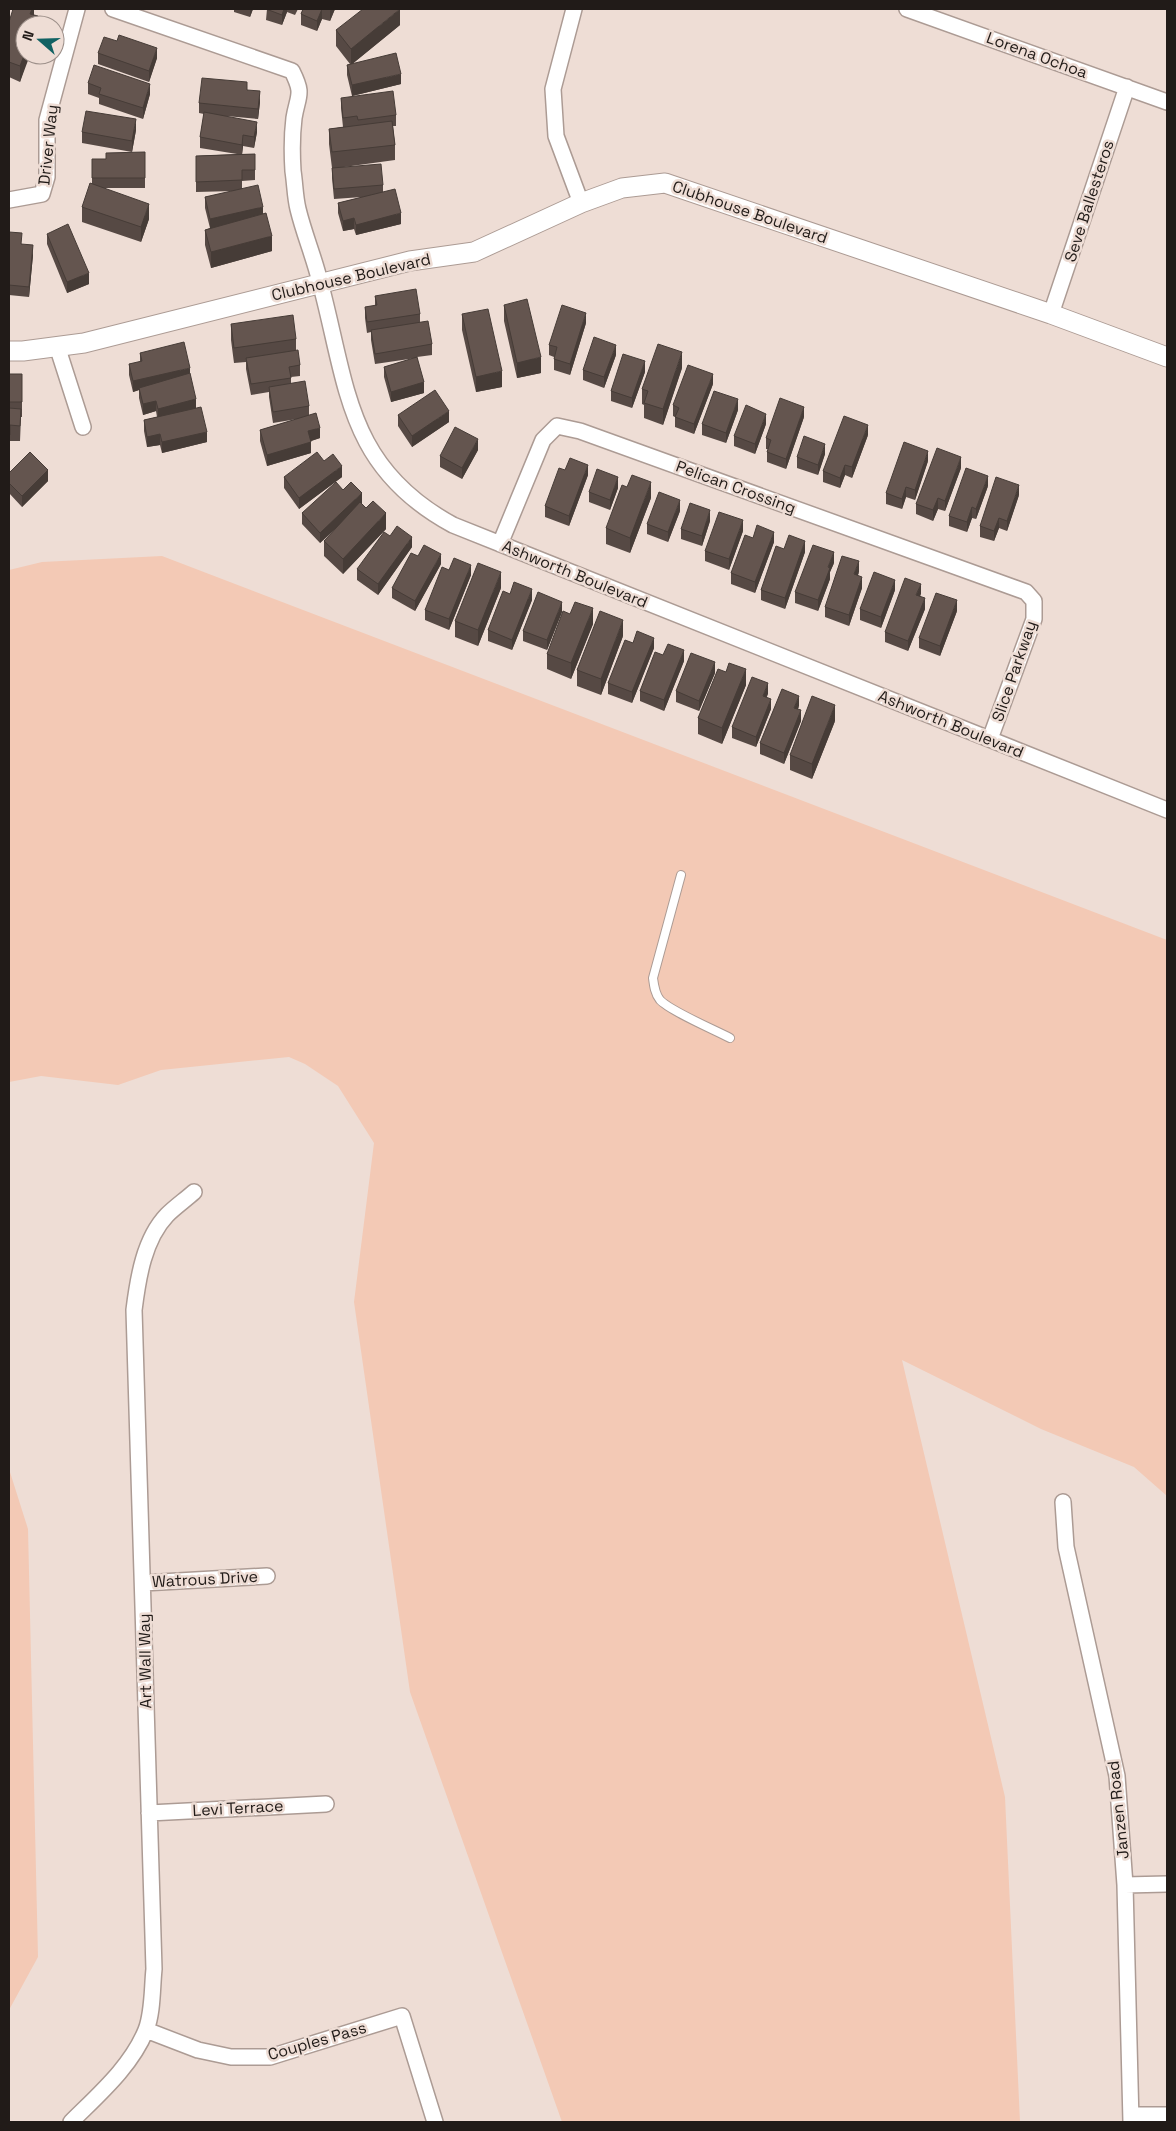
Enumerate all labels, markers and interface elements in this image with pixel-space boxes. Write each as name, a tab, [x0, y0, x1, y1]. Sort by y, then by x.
north arrow	[15, 15, 65, 65]
street label: Lorena Ochoa	[984, 27, 1090, 83]
text: N	[18, 28, 38, 43]
street label: Driver Way	[33, 104, 63, 186]
street label: Seve Ballesteros	[1059, 137, 1119, 265]
street label: Clubhouse Boulevard	[670, 176, 830, 248]
street label: Clubhouse Boulevard	[269, 248, 433, 306]
street label: Pelican Crossing	[673, 456, 799, 518]
street label: Ashworth Boulevard	[499, 535, 651, 613]
street label: Slice Parkway	[987, 618, 1041, 724]
street label: Ashworth Boulevard	[875, 685, 1027, 763]
street label: Watrous Drive	[151, 1566, 259, 1592]
street label: Art Wall Way	[134, 1613, 156, 1709]
street label: Janzen Road	[1102, 1760, 1134, 1860]
street label: Levi Terrace	[192, 1795, 284, 1821]
street label: Couples Pass	[265, 2017, 369, 2065]

